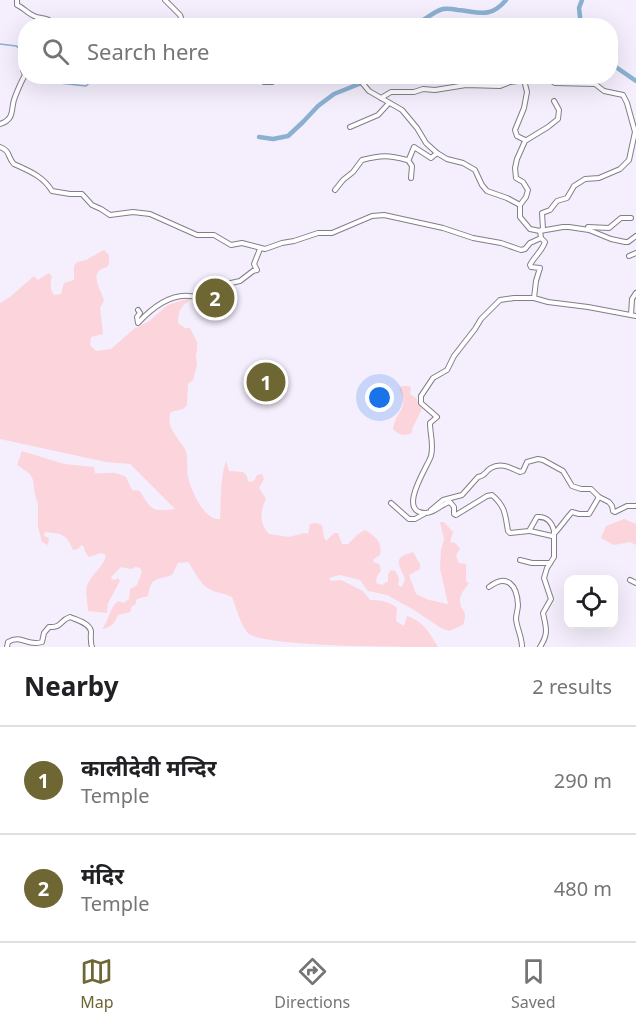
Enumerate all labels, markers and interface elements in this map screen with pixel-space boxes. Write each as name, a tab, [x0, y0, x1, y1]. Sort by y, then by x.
search box	[18, 18, 618, 84]
icon: search	[39, 35, 72, 68]
text: Search here	[87, 36, 209, 66]
pin: 2	[196, 276, 234, 320]
pin: 1	[246, 360, 286, 404]
your location	[365, 383, 394, 412]
map controls	[564, 575, 618, 629]
button: locate	[564, 575, 618, 629]
text: Nearby	[24, 668, 119, 704]
text: 2 results	[532, 673, 612, 700]
text: कालीदेवी मन्दिर	[81, 752, 216, 782]
text: 1	[38, 767, 49, 794]
text: 290 m	[554, 767, 612, 794]
text: Temple	[81, 782, 149, 809]
text: मंदिर	[81, 860, 124, 890]
text: 2	[38, 875, 49, 902]
text: 480 m	[554, 875, 612, 902]
text: Temple	[81, 890, 149, 917]
tab: Map	[80, 955, 114, 1013]
tab: Directions	[274, 955, 350, 1013]
tab: Saved	[511, 955, 556, 1013]

